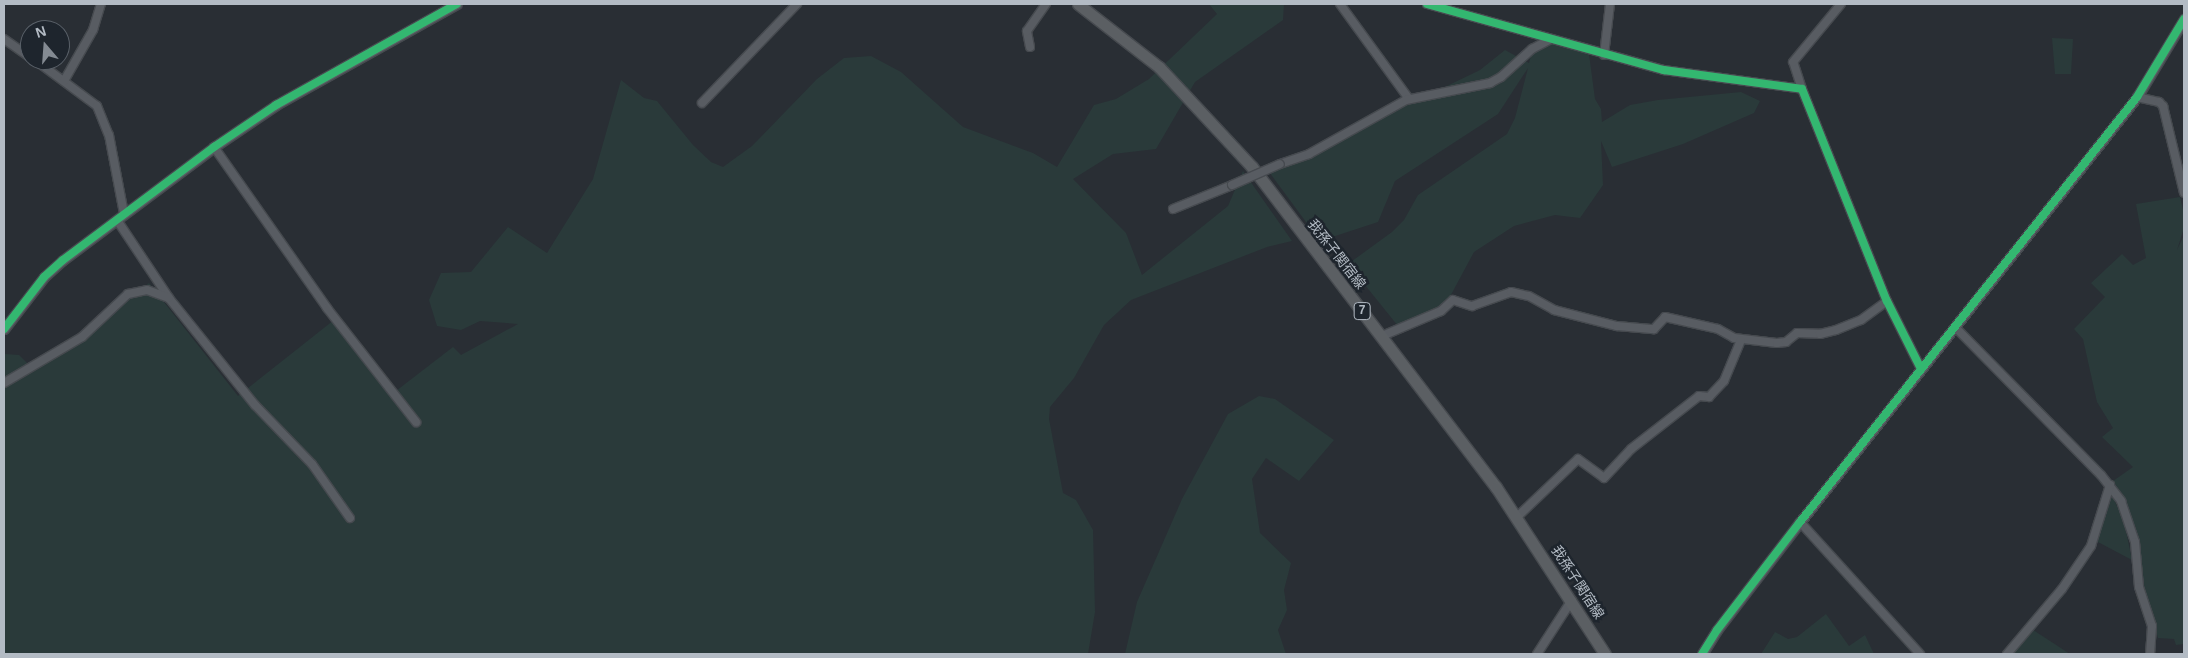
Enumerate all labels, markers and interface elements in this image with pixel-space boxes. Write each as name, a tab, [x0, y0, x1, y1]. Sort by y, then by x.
north arrow	[20, 20, 70, 70]
text: N	[33, 23, 48, 41]
street label: 我孫子関宿線	[1305, 216, 1369, 292]
road number: 7	[1353, 302, 1371, 321]
street label: 我孫子関宿線	[1548, 542, 1608, 622]

